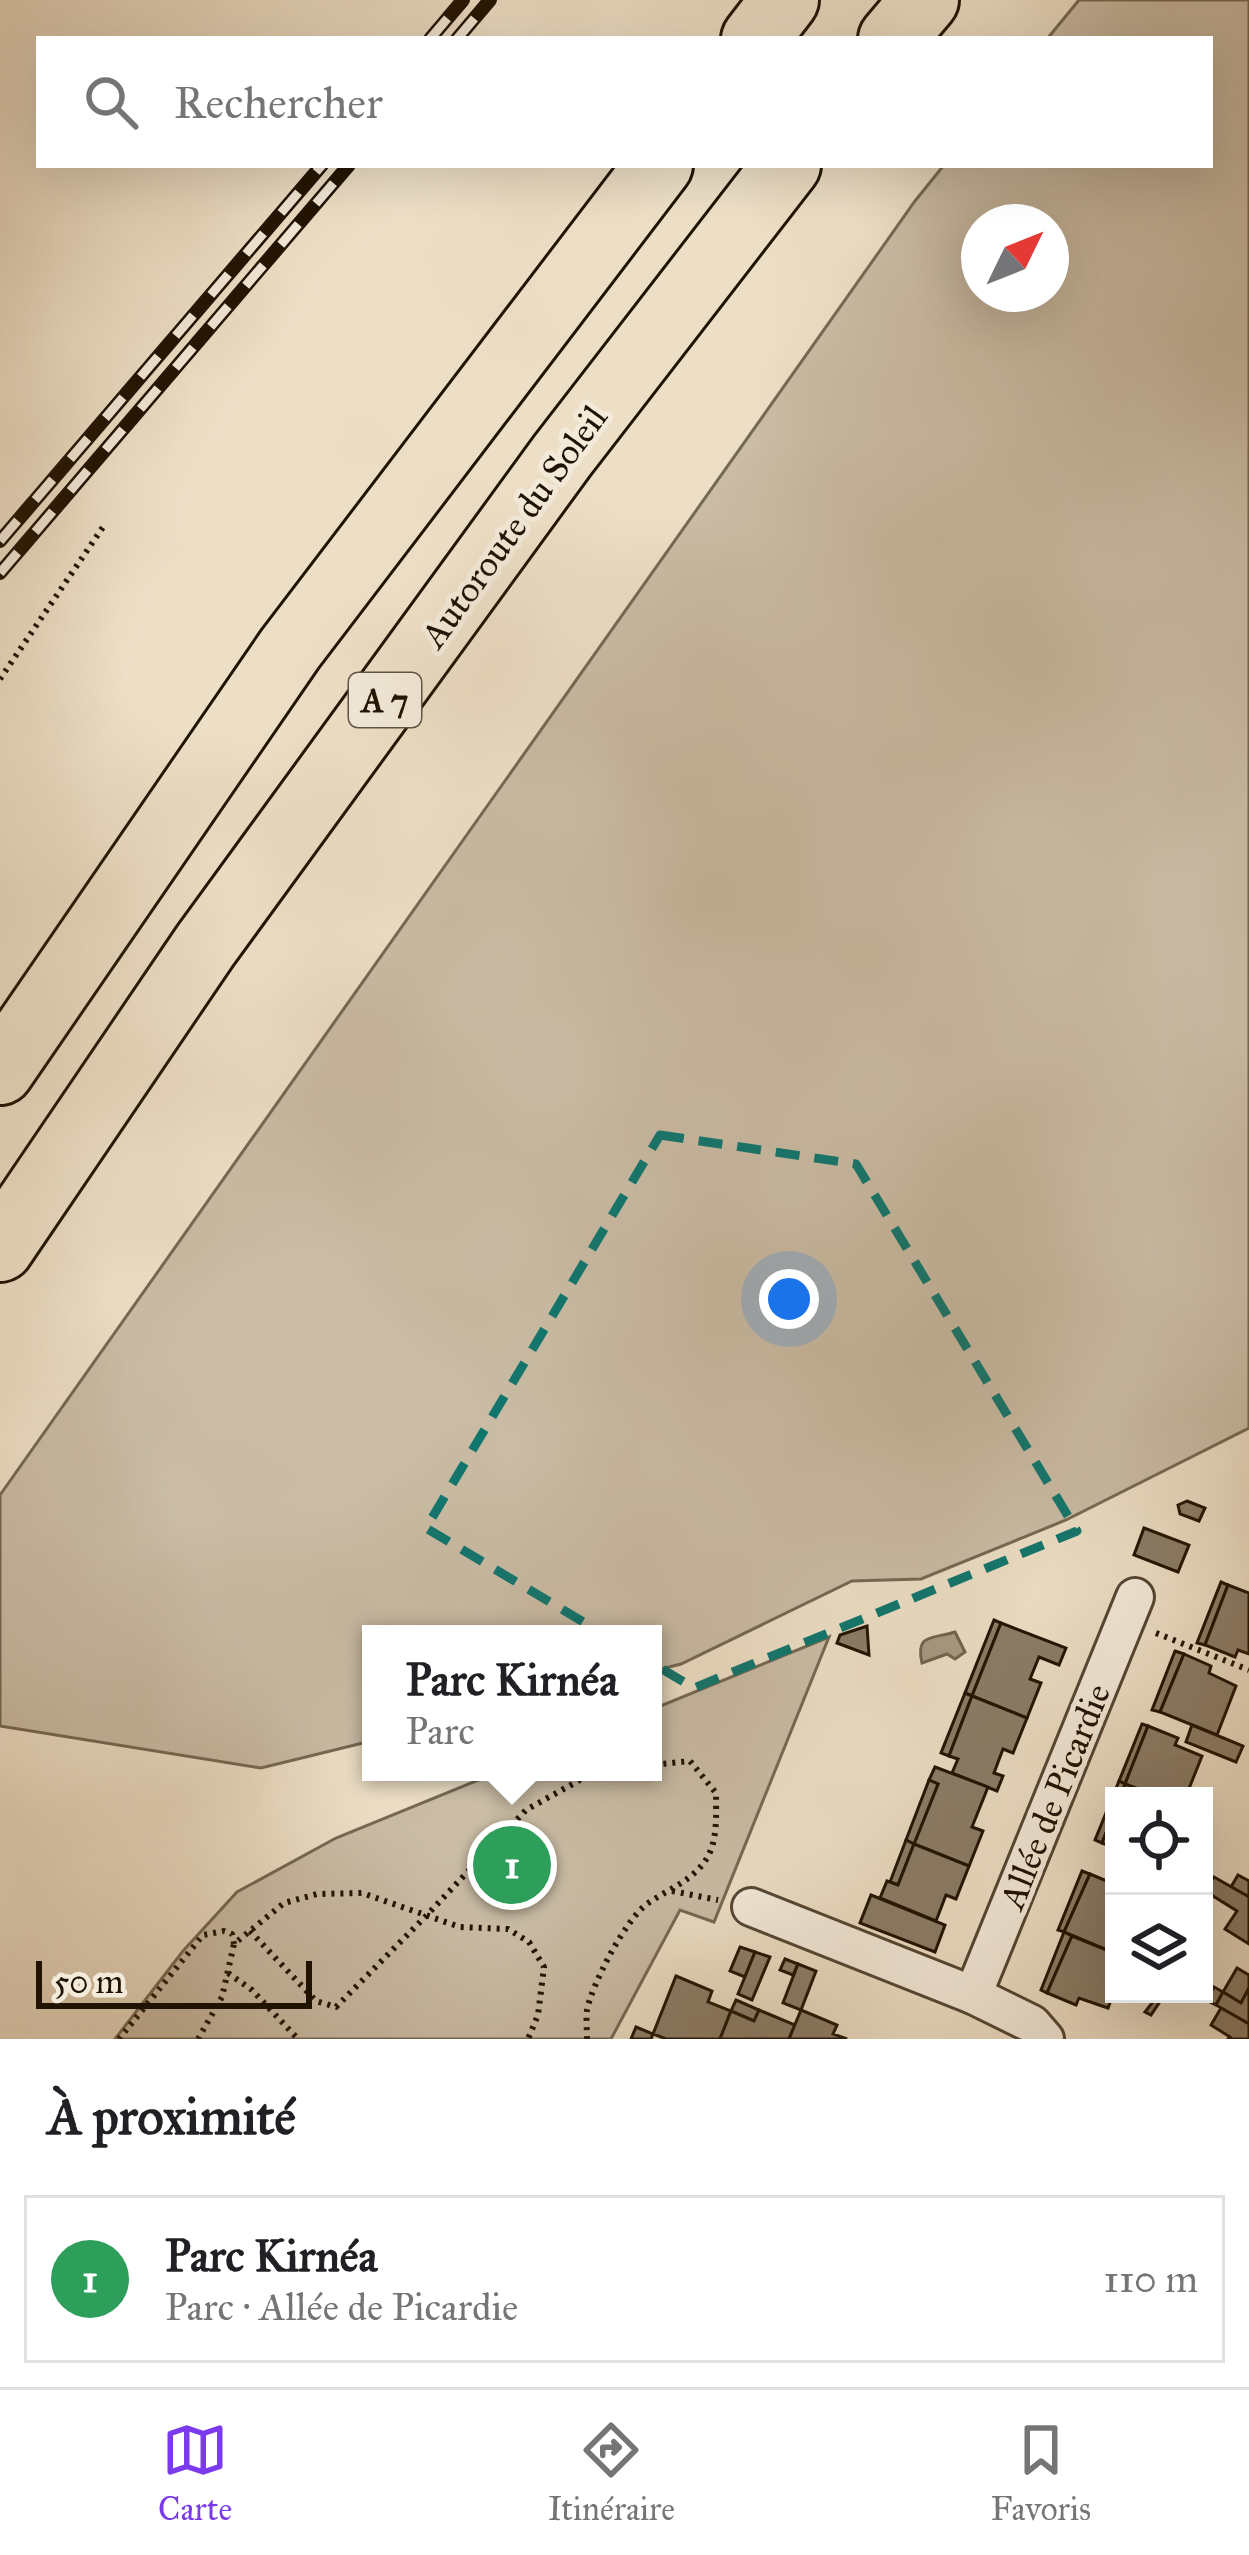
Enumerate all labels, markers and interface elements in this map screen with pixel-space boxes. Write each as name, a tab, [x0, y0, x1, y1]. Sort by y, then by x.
search box	[36, 36, 1213, 168]
icon: search	[78, 69, 144, 135]
text: Rechercher	[174, 75, 383, 130]
north arrow	[961, 204, 1069, 312]
street label: Autoroute du Soleil	[410, 397, 617, 658]
road number: A 7	[349, 673, 421, 727]
your location	[759, 1269, 819, 1329]
popup	[362, 1625, 662, 1781]
text: Parc Kirnéa	[406, 1652, 618, 1707]
street label: Allée de Picardie	[989, 1677, 1120, 1917]
text: Parc	[406, 1707, 475, 1755]
map controls	[1105, 1787, 1213, 2003]
button: locate	[1105, 1787, 1213, 1895]
pin: 1	[473, 1820, 551, 1910]
button: layers	[1105, 1895, 1213, 2003]
scale bar	[36, 1955, 312, 2008]
text: 50 m	[54, 1962, 123, 2002]
text: À proximité	[48, 2086, 296, 2148]
text: Parc Kirnéa	[165, 2228, 378, 2283]
text: 1	[82, 2255, 98, 2303]
text: 110 m	[1103, 2255, 1198, 2303]
text: Parc · Allée de Picardie	[165, 2283, 518, 2331]
tab: Carte	[158, 2417, 232, 2529]
tab: Itinéraire	[548, 2417, 675, 2529]
tab: Favoris	[991, 2417, 1091, 2529]

